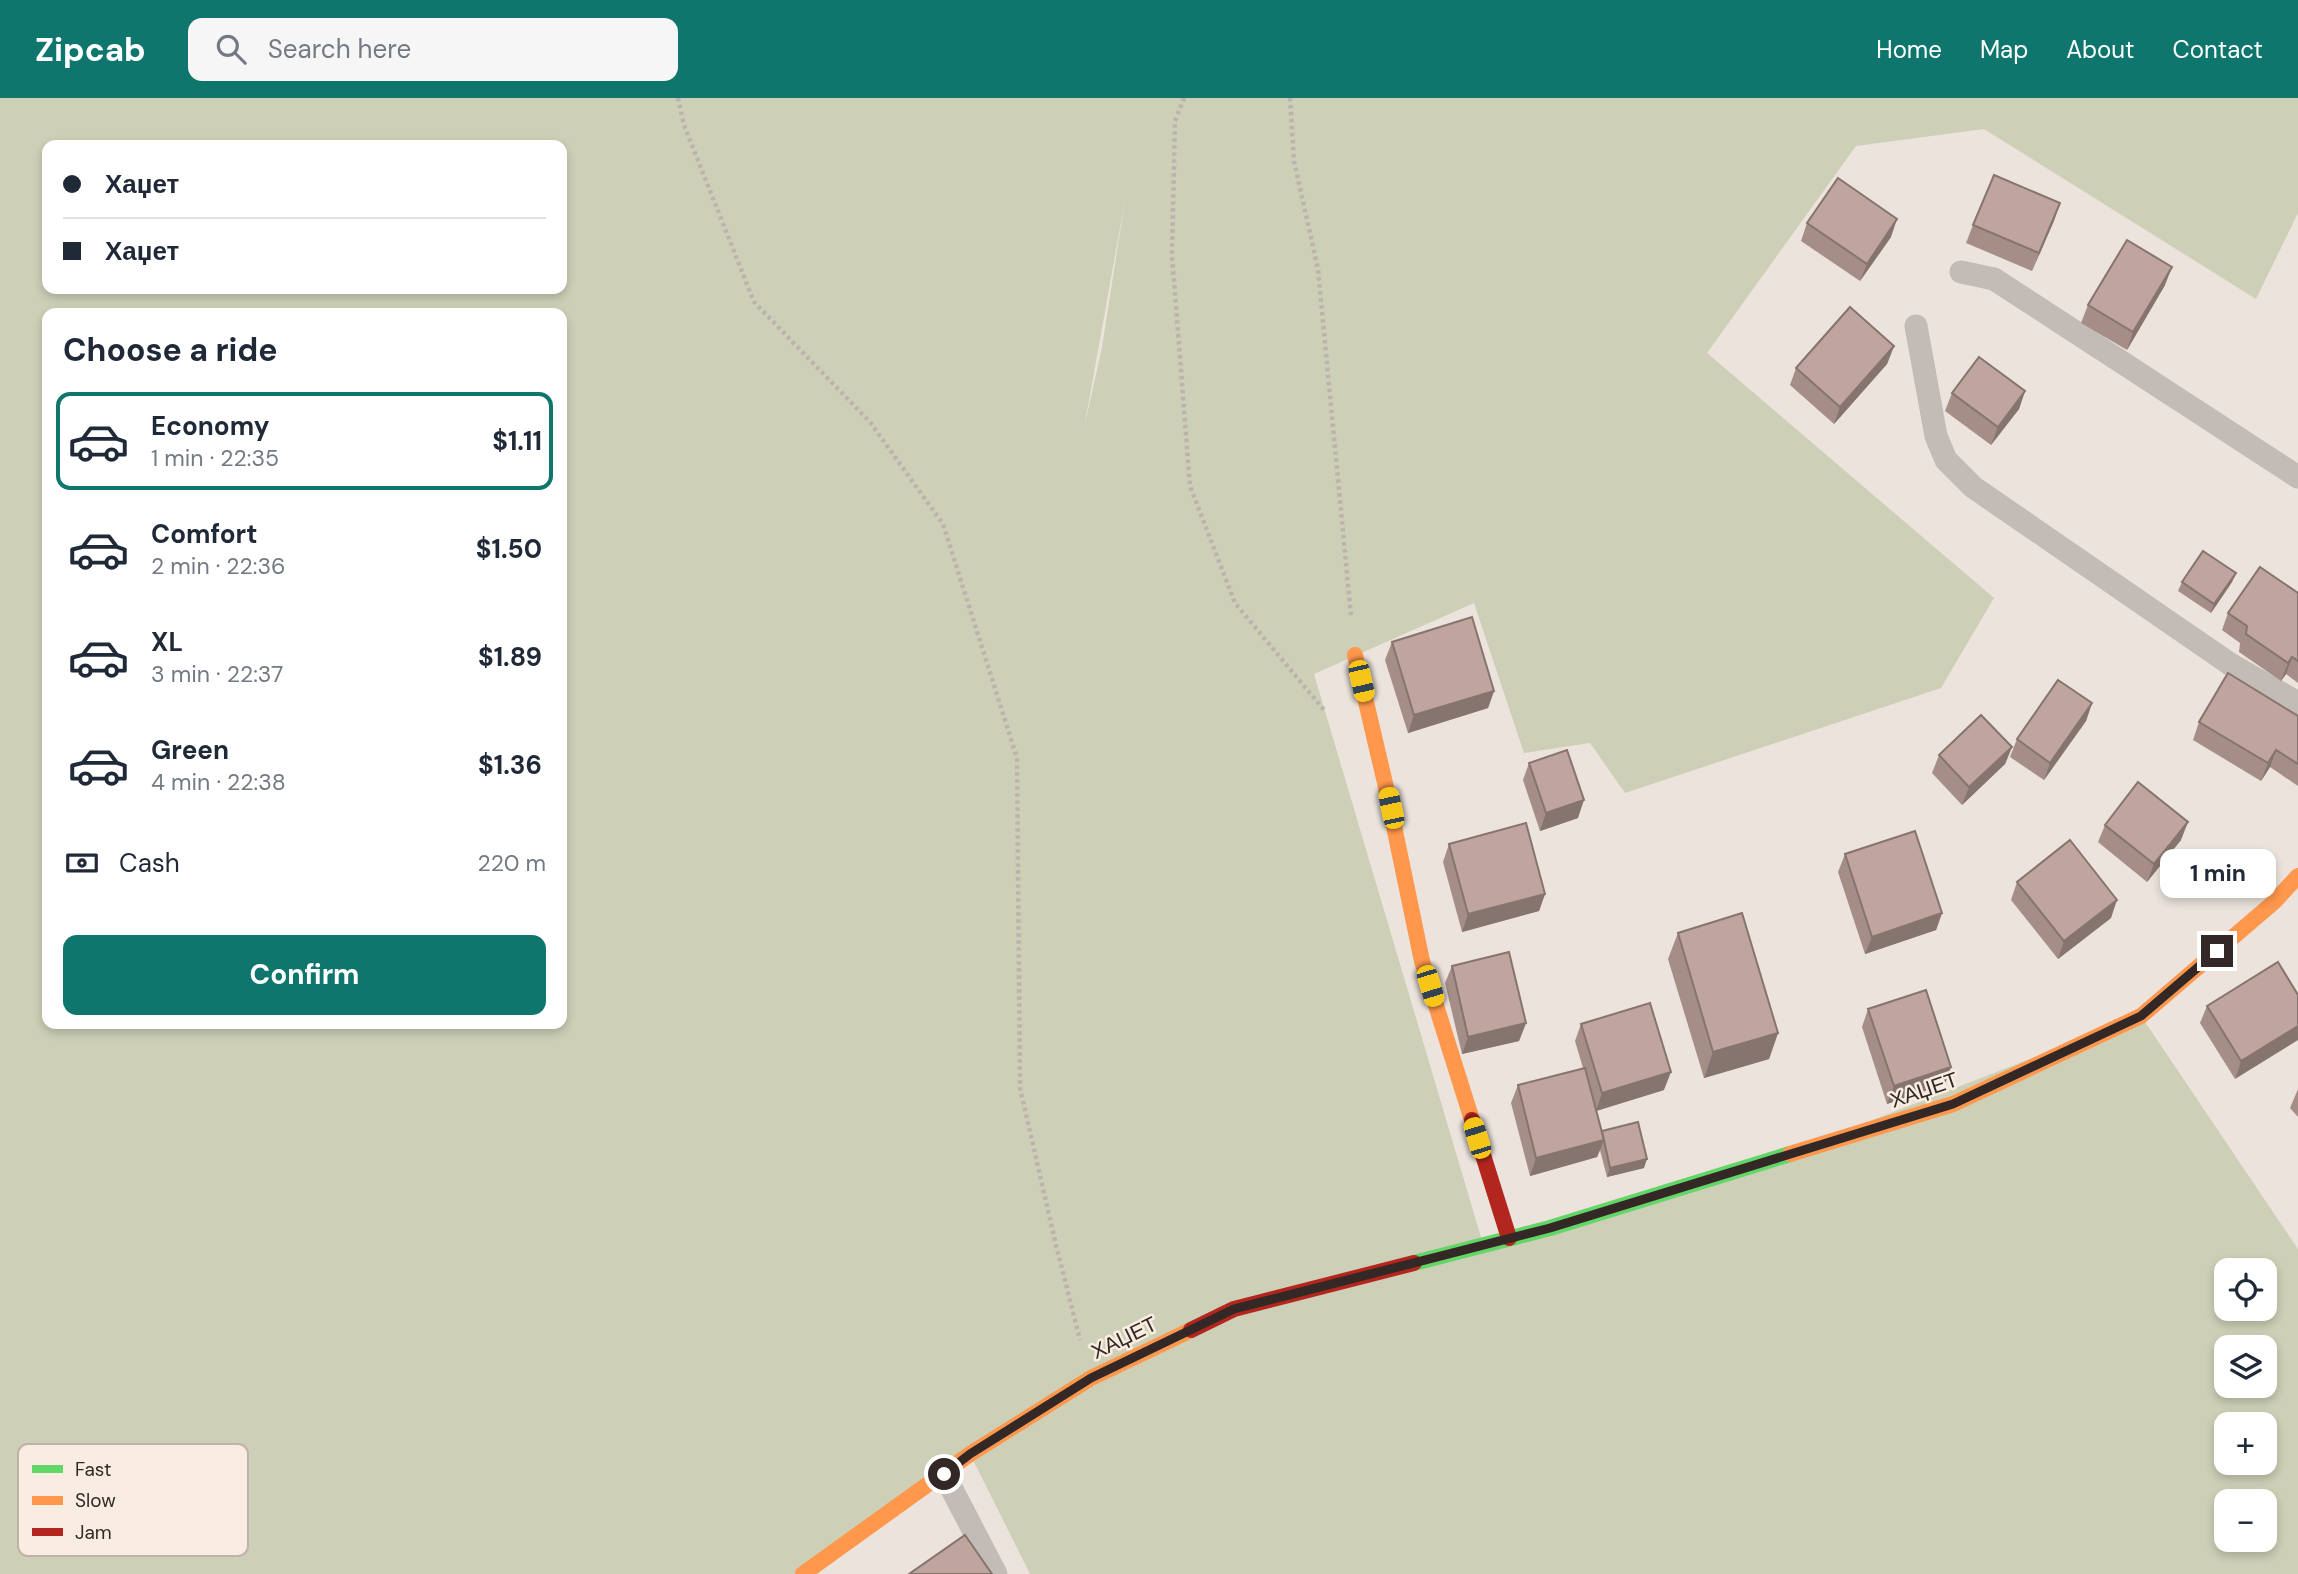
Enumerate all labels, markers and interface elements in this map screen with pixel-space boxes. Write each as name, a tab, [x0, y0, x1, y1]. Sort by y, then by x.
search box	[188, 18, 678, 81]
text: Zipcab	[35, 28, 146, 71]
icon: search	[212, 30, 250, 68]
text: Search here	[268, 32, 411, 66]
text: Home	[1876, 34, 1942, 65]
text: Map	[1980, 34, 2028, 65]
text: About	[2066, 34, 2135, 65]
text: Contact	[2173, 34, 2263, 65]
text: Хаџет	[105, 167, 179, 201]
text: Хаџет	[105, 234, 179, 268]
text: Choose a ride	[63, 329, 278, 371]
text: Economy	[151, 409, 269, 443]
icon: car	[67, 410, 130, 473]
text: $1.11	[492, 424, 542, 458]
text: 1 min · 22:35	[151, 443, 279, 473]
text: Comfort	[151, 517, 257, 551]
icon: car	[67, 518, 130, 581]
text: $1.50	[476, 532, 542, 566]
text: 2 min · 22:36	[151, 551, 286, 581]
text: XL	[151, 625, 183, 659]
icon: car	[67, 626, 130, 689]
text: $1.89	[478, 640, 542, 674]
car	[1347, 658, 1376, 704]
text: 3 min · 22:37	[151, 659, 283, 689]
text: Green	[151, 733, 229, 767]
icon: car	[67, 734, 130, 797]
text: $1.36	[478, 748, 542, 782]
text: 4 min · 22:38	[151, 767, 286, 797]
car	[1377, 785, 1406, 831]
icon: cash	[63, 844, 101, 882]
text: Cash	[119, 846, 180, 880]
text: 220 m	[477, 848, 546, 878]
callout: 1 min	[2159, 850, 2275, 898]
text: 1 min	[2190, 858, 2246, 888]
button: Confirm	[63, 935, 546, 1015]
route end	[2201, 935, 2233, 967]
car	[1414, 963, 1447, 1009]
street label: ХАЏЕТ	[1886, 1065, 1962, 1115]
car	[1461, 1115, 1494, 1161]
map controls	[2214, 1258, 2277, 1552]
button: locate	[2214, 1258, 2277, 1321]
street label: ХАЏЕТ	[1086, 1310, 1162, 1366]
button: layers	[2214, 1335, 2277, 1398]
button: +	[2214, 1412, 2277, 1475]
legend	[18, 1444, 248, 1556]
text: Fast	[75, 1457, 111, 1482]
route start	[928, 1458, 960, 1490]
text: Slow	[75, 1488, 116, 1513]
button: −	[2214, 1489, 2277, 1552]
text: Jam	[75, 1520, 112, 1545]

